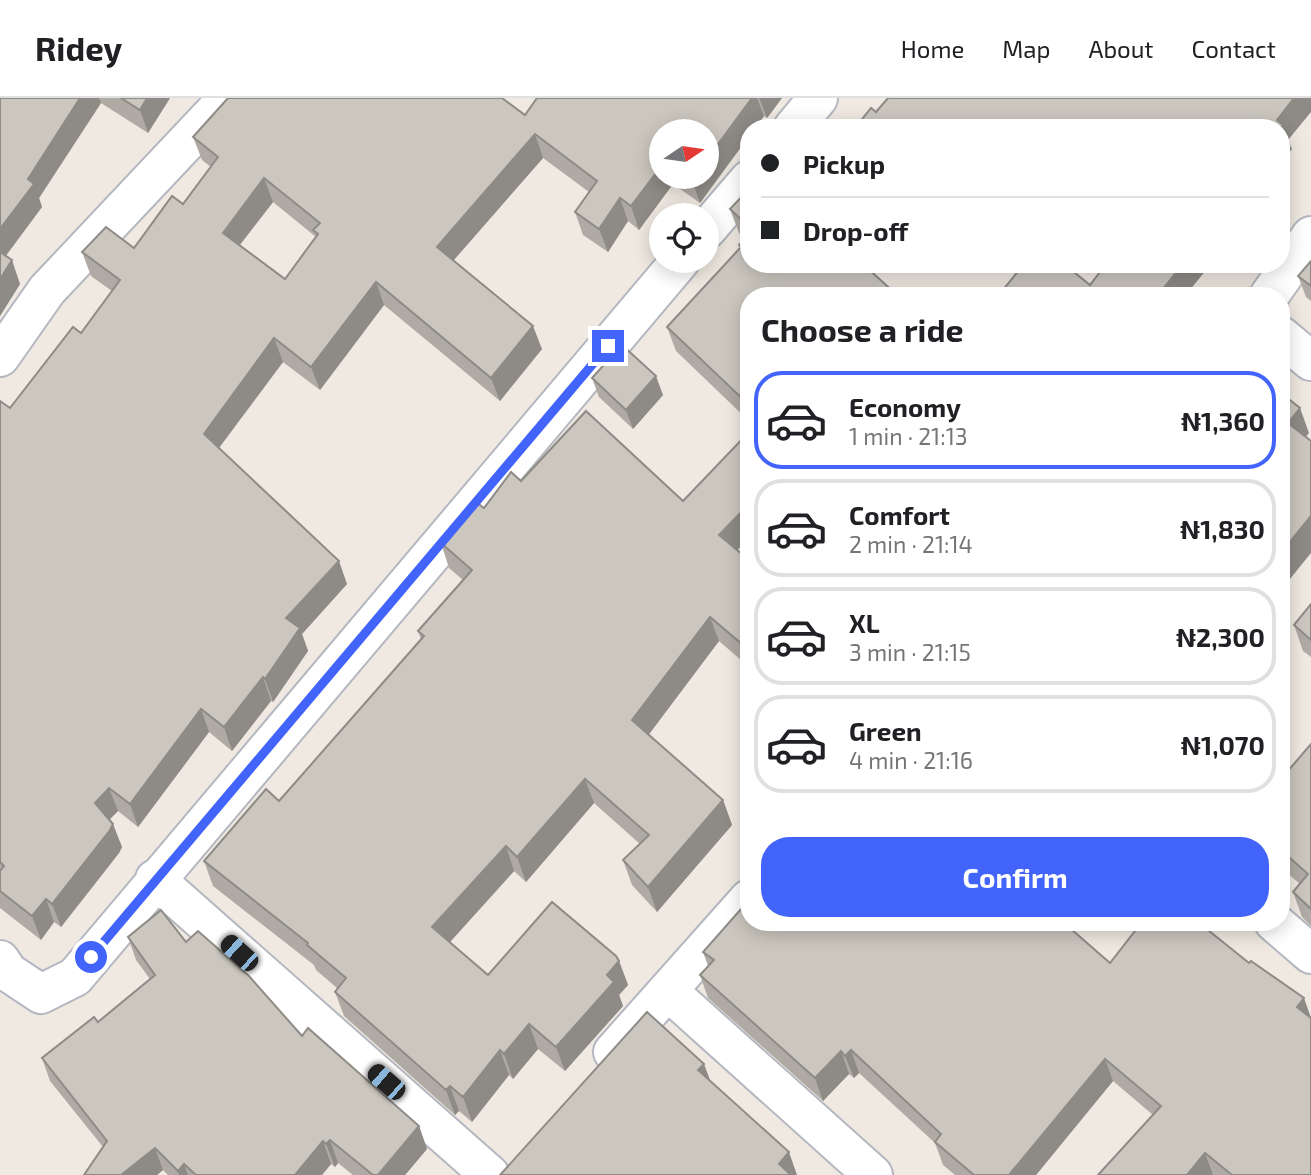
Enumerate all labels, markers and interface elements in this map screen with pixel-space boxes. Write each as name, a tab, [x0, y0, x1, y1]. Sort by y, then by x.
text: Ridey	[35, 28, 122, 68]
text: Home	[901, 34, 964, 63]
text: Map	[1002, 34, 1050, 63]
text: About	[1088, 34, 1154, 63]
text: Contact	[1192, 34, 1276, 63]
north arrow	[649, 119, 719, 189]
map controls	[649, 119, 719, 273]
text: Pickup	[803, 148, 885, 179]
button: locate	[649, 203, 719, 273]
text: Drop-off	[803, 215, 908, 246]
text: Choose a ride	[761, 310, 964, 348]
route end	[592, 330, 624, 362]
icon: car	[765, 389, 828, 452]
text: Economy	[849, 391, 961, 422]
text: ₦1,360	[1181, 405, 1265, 436]
text: 1 min · 21:13	[849, 422, 968, 450]
icon: car	[765, 497, 828, 560]
text: Comfort	[849, 499, 950, 530]
text: ₦1,830	[1180, 513, 1265, 544]
text: 2 min · 21:14	[849, 530, 973, 558]
icon: car	[765, 605, 828, 668]
text: XL	[849, 607, 880, 638]
text: ₦2,300	[1176, 621, 1265, 652]
text: 3 min · 21:15	[849, 638, 971, 666]
icon: car	[765, 713, 828, 776]
text: Green	[849, 715, 922, 746]
text: ₦1,070	[1181, 729, 1265, 760]
text: 4 min · 21:16	[849, 746, 973, 774]
button: Confirm	[761, 837, 1269, 917]
car	[217, 931, 262, 975]
route start	[75, 941, 107, 973]
car	[364, 1060, 409, 1104]

